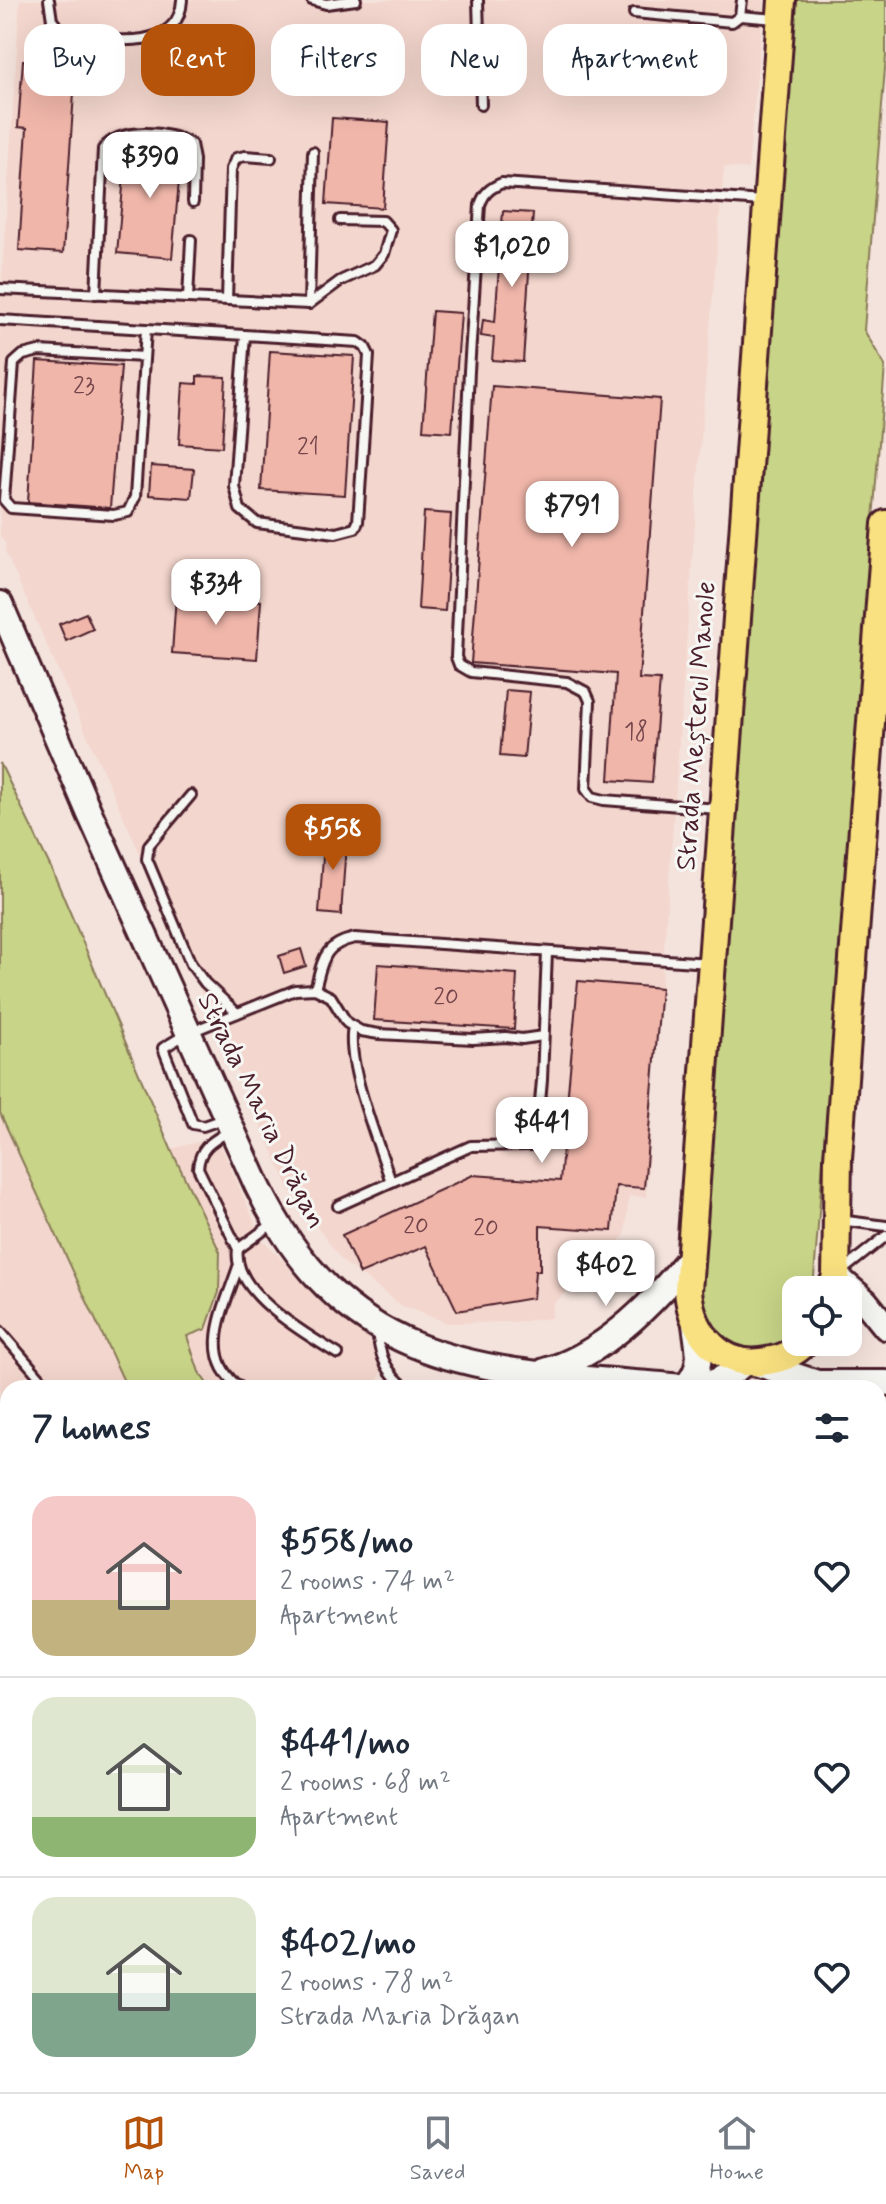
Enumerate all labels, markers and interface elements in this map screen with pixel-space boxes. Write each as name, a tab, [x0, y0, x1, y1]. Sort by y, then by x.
chip: Buy	[24, 24, 125, 96]
chip: Rent	[141, 24, 255, 96]
chip: Filters	[271, 24, 405, 96]
chip: New	[421, 24, 527, 96]
chip: Apartment	[543, 24, 727, 96]
pin: $390	[103, 132, 197, 200]
text: $390	[121, 141, 179, 175]
pin: $1,020	[447, 221, 577, 289]
text: $1,020	[473, 230, 551, 264]
house number: 23	[73, 371, 95, 402]
house number: 21	[297, 432, 319, 463]
pin: $791	[525, 481, 619, 549]
text: $791	[544, 490, 600, 524]
pin: $334	[169, 559, 263, 627]
text: $334	[189, 568, 243, 602]
street label: Strada Meșterul Manole	[668, 580, 726, 872]
house number: 18	[624, 717, 648, 748]
pin: $558	[286, 804, 380, 872]
text: $558	[304, 813, 362, 847]
house number: 20	[433, 982, 459, 1013]
street label: Strada Maria Drăgan	[188, 987, 334, 1235]
pin: $441	[495, 1097, 589, 1165]
text: $441	[514, 1106, 570, 1140]
house number: 20	[403, 1211, 429, 1242]
house number: 20	[473, 1213, 499, 1244]
pin: $402	[559, 1240, 653, 1308]
text: $402	[576, 1249, 636, 1283]
map controls	[782, 1276, 862, 1356]
button: locate	[782, 1276, 862, 1356]
text: 7 homes	[32, 1406, 151, 1451]
icon: filters	[810, 1406, 854, 1450]
text: $558/mo	[280, 1520, 413, 1565]
icon: home	[96, 1528, 192, 1624]
icon: heart	[810, 1554, 854, 1598]
text: 2 rooms · 74 m²	[280, 1565, 455, 1599]
text: Apartment	[280, 1599, 398, 1633]
text: $441/mo	[280, 1721, 410, 1766]
icon: home	[96, 1729, 192, 1825]
icon: heart	[810, 1755, 854, 1799]
text: 2 rooms · 68 m²	[280, 1766, 451, 1800]
text: Apartment	[280, 1800, 398, 1834]
text: $402/mo	[280, 1921, 416, 1966]
icon: home	[96, 1929, 192, 2025]
icon: heart	[810, 1955, 854, 1999]
text: 2 rooms · 78 m²	[280, 1966, 453, 2000]
text: Strada Maria Drăgan	[280, 2000, 520, 2034]
tab: Map	[122, 2111, 166, 2187]
tab: Saved	[410, 2111, 465, 2187]
tab: Home	[709, 2111, 764, 2187]

